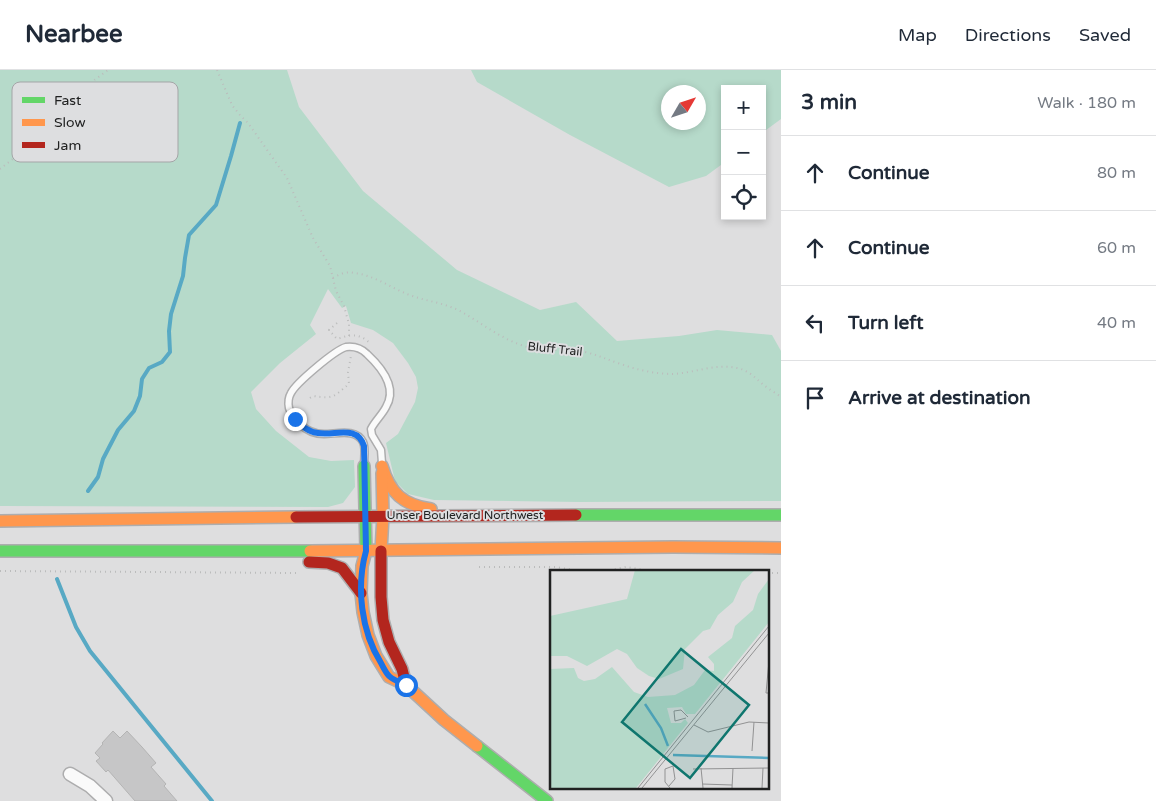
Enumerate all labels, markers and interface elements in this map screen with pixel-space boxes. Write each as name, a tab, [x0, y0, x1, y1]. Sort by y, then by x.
text: Nearbee	[25, 20, 123, 49]
text: Map	[898, 24, 937, 46]
text: Directions	[965, 24, 1051, 46]
text: Saved	[1079, 24, 1131, 46]
legend	[12, 82, 178, 162]
north arrow	[661, 85, 706, 130]
map controls	[721, 85, 766, 220]
button: +	[721, 85, 766, 130]
text: 3 min	[801, 90, 857, 115]
text: Fast	[54, 92, 82, 109]
text: Walk · 180 m	[1037, 93, 1136, 113]
text: Slow	[54, 114, 86, 131]
button: −	[721, 130, 766, 175]
text: Jam	[54, 137, 81, 154]
icon: ahead	[801, 159, 829, 187]
text: Continue	[848, 162, 930, 184]
text: 80 m	[1097, 163, 1136, 183]
button: locate	[721, 175, 766, 220]
icon: ahead	[801, 234, 829, 262]
text: Continue	[848, 237, 930, 259]
text: 60 m	[1097, 238, 1136, 258]
icon: left	[801, 309, 829, 337]
text: Turn left	[848, 312, 924, 334]
text: 40 m	[1097, 313, 1136, 333]
street label: Bluff Trail	[527, 339, 583, 359]
icon: arrive	[801, 384, 829, 412]
text: Arrive at destination	[848, 387, 1031, 409]
route end	[284, 408, 307, 431]
street label: Unser Boulevard Northwest	[387, 508, 544, 522]
inset map	[550, 570, 768, 788]
route start	[395, 674, 418, 697]

